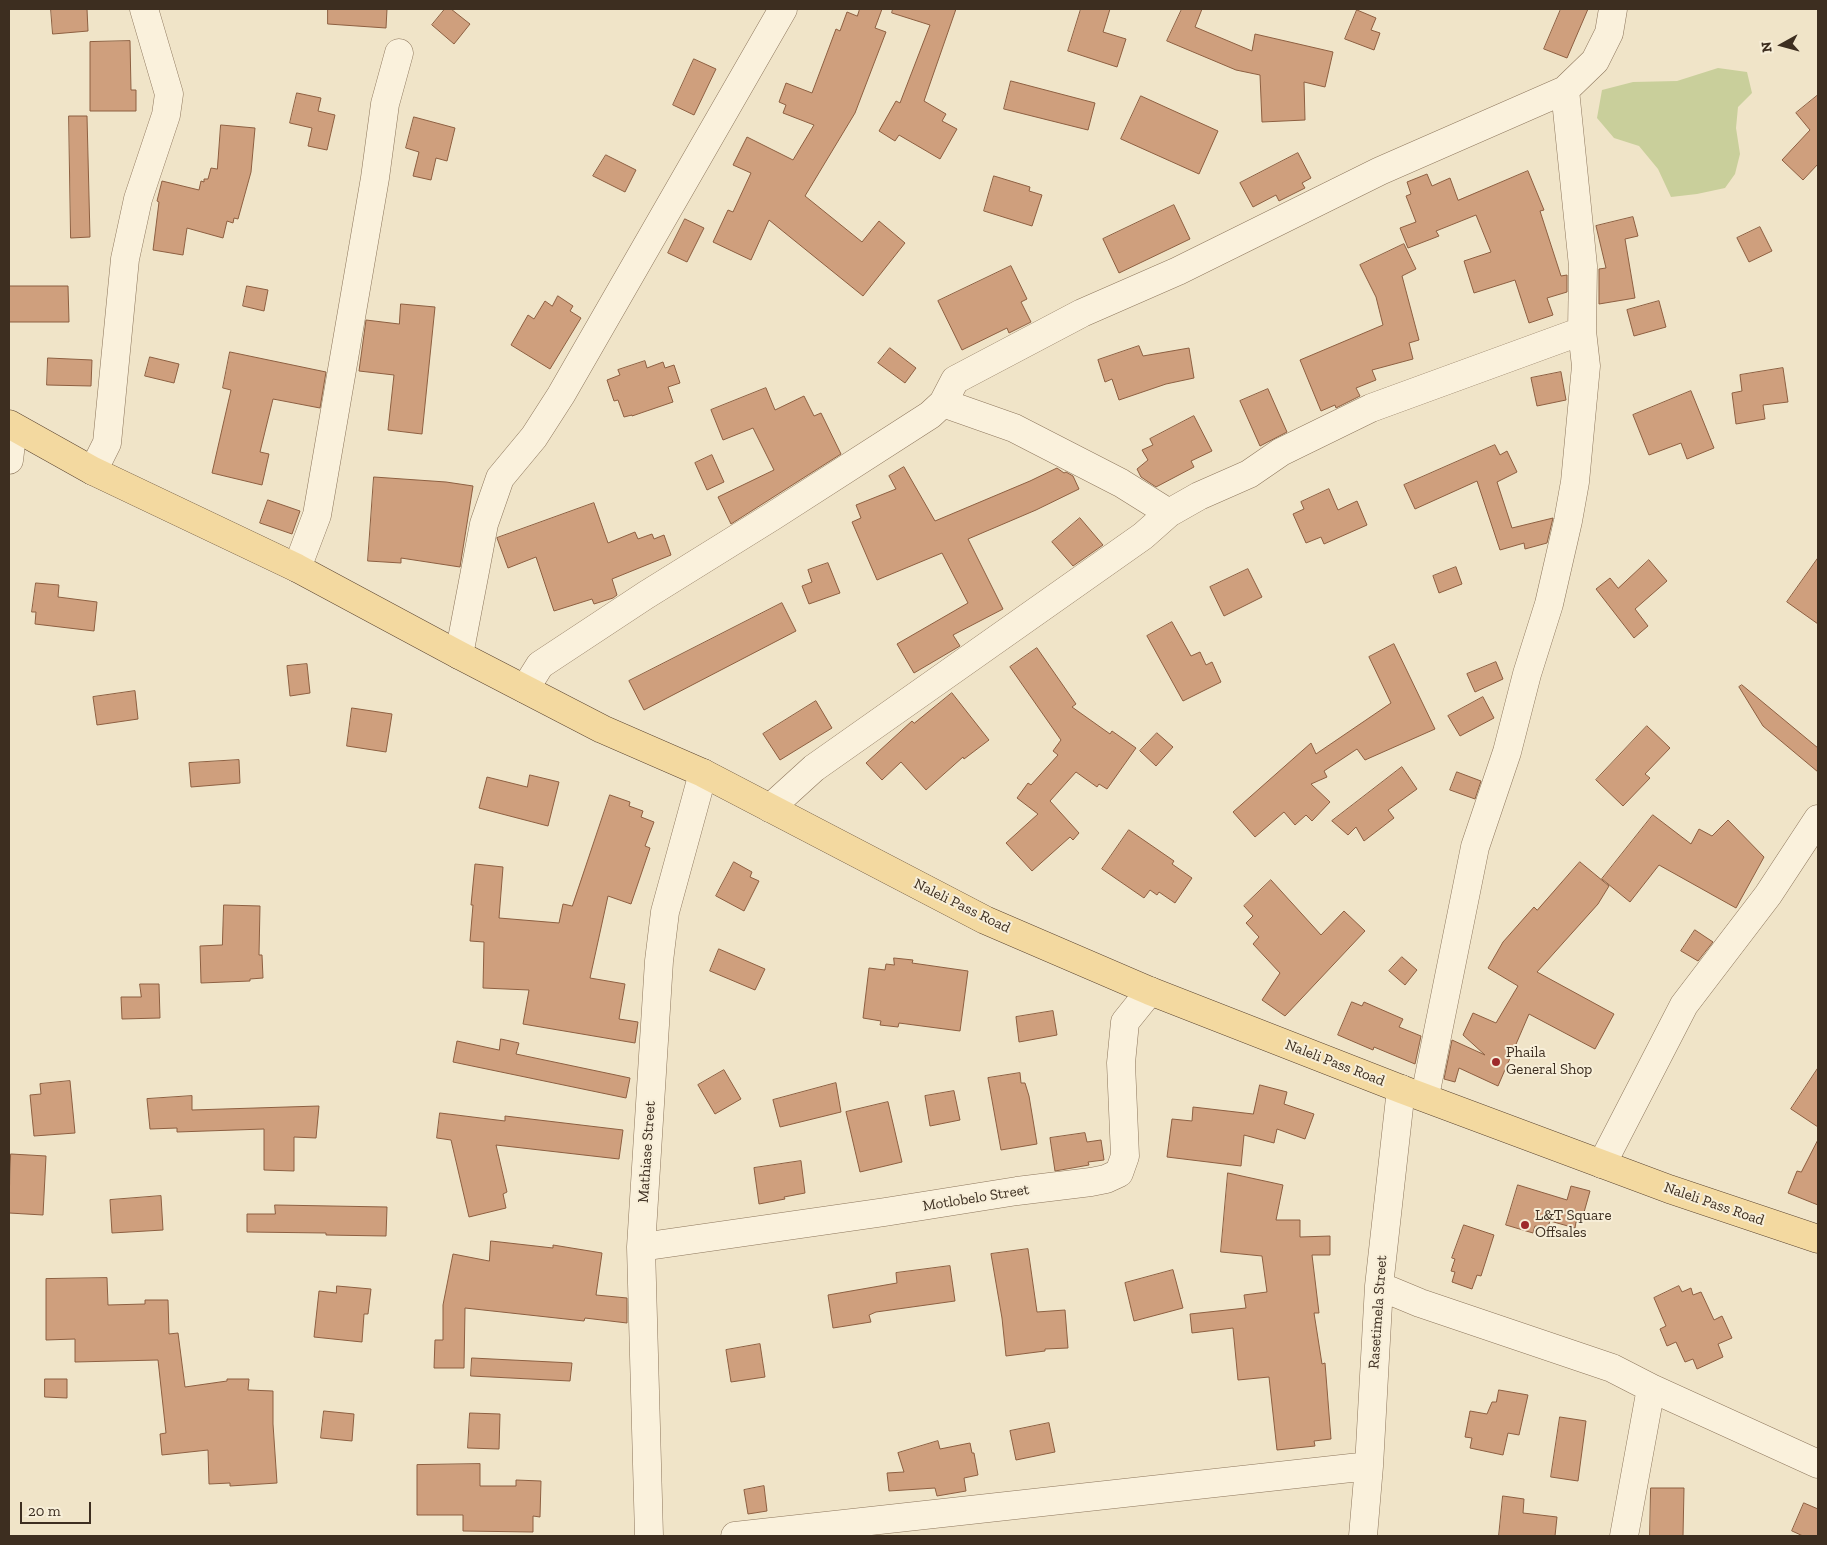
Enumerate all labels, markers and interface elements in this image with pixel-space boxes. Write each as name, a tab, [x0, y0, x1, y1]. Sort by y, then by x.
north arrow	[1757, 20, 1807, 70]
text: N	[1758, 41, 1776, 53]
street label: Naleli Pass Road	[911, 875, 1013, 937]
street label: Naleli Pass Road	[1283, 1036, 1387, 1090]
place label: Phaila General Shop	[1506, 1044, 1592, 1079]
marker: Phaila General Shop	[1490, 1056, 1502, 1068]
street label: Mathiase Street	[634, 1100, 660, 1204]
street label: Naleli Pass Road	[1661, 1178, 1767, 1230]
street label: Motlobelo Street	[922, 1181, 1030, 1215]
place label: L&T Square Offsales	[1535, 1207, 1612, 1242]
marker: L&T Square Offsales	[1519, 1219, 1531, 1231]
street label: Rasetimela Street	[1365, 1254, 1391, 1370]
scale bar	[22, 1492, 94, 1524]
text: 20 m	[28, 1502, 61, 1520]

